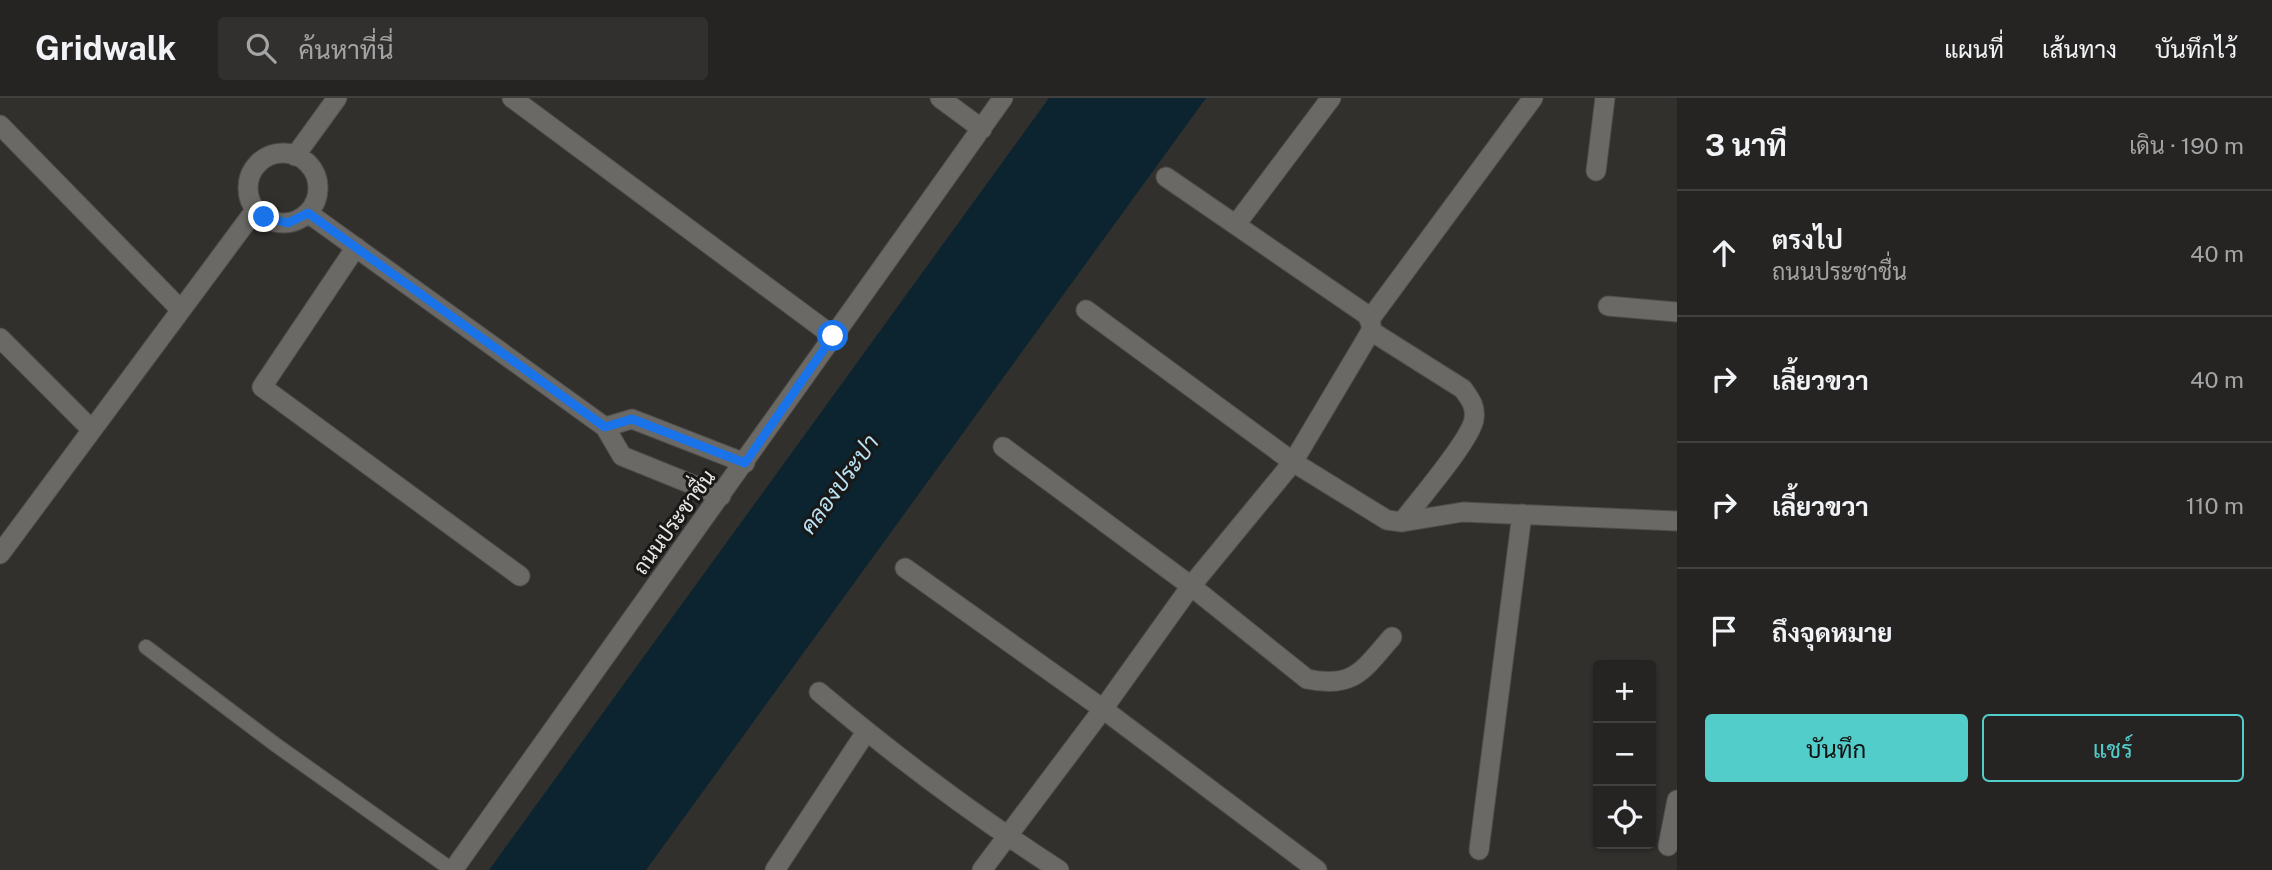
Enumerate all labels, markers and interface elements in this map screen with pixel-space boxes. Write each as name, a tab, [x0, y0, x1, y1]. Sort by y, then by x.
search box	[218, 17, 708, 80]
text: Gridwalk	[35, 29, 176, 67]
icon: search	[242, 29, 280, 67]
text: ค้นหาที่นี่	[298, 34, 393, 65]
text: แผนที่	[1944, 35, 2004, 63]
text: เส้นทาง	[2042, 35, 2117, 63]
text: บันทึกไว้	[2155, 35, 2237, 63]
text: 3 นาที	[1705, 127, 1787, 163]
text: เดิน · 190 m	[2129, 132, 2244, 159]
route end	[248, 201, 279, 232]
text: ตรงไป	[1772, 224, 1843, 255]
icon: ahead	[1705, 234, 1743, 272]
text: 40 m	[2190, 240, 2244, 267]
text: ถนนประชาชื่น	[1772, 258, 1907, 285]
route start	[817, 320, 848, 351]
icon: right	[1705, 360, 1743, 398]
text: เลี้ยวขวา	[1772, 365, 1869, 396]
text: 40 m	[2190, 366, 2244, 393]
water label: คลองประปา	[794, 429, 884, 539]
street label: ถนนประชาชื่น	[622, 461, 720, 579]
icon: right	[1705, 486, 1743, 524]
text: เลี้ยวขวา	[1772, 491, 1869, 522]
text: 110 m	[2186, 492, 2244, 519]
icon: arrive	[1705, 612, 1743, 650]
text: ถึงจุดหมาย	[1772, 617, 1893, 648]
map controls	[1593, 660, 1656, 849]
button: +	[1593, 660, 1656, 723]
button: บันทึก	[1705, 714, 1968, 782]
button: แชร์	[1982, 714, 2244, 782]
button: −	[1593, 723, 1656, 786]
button: locate	[1593, 786, 1656, 849]

